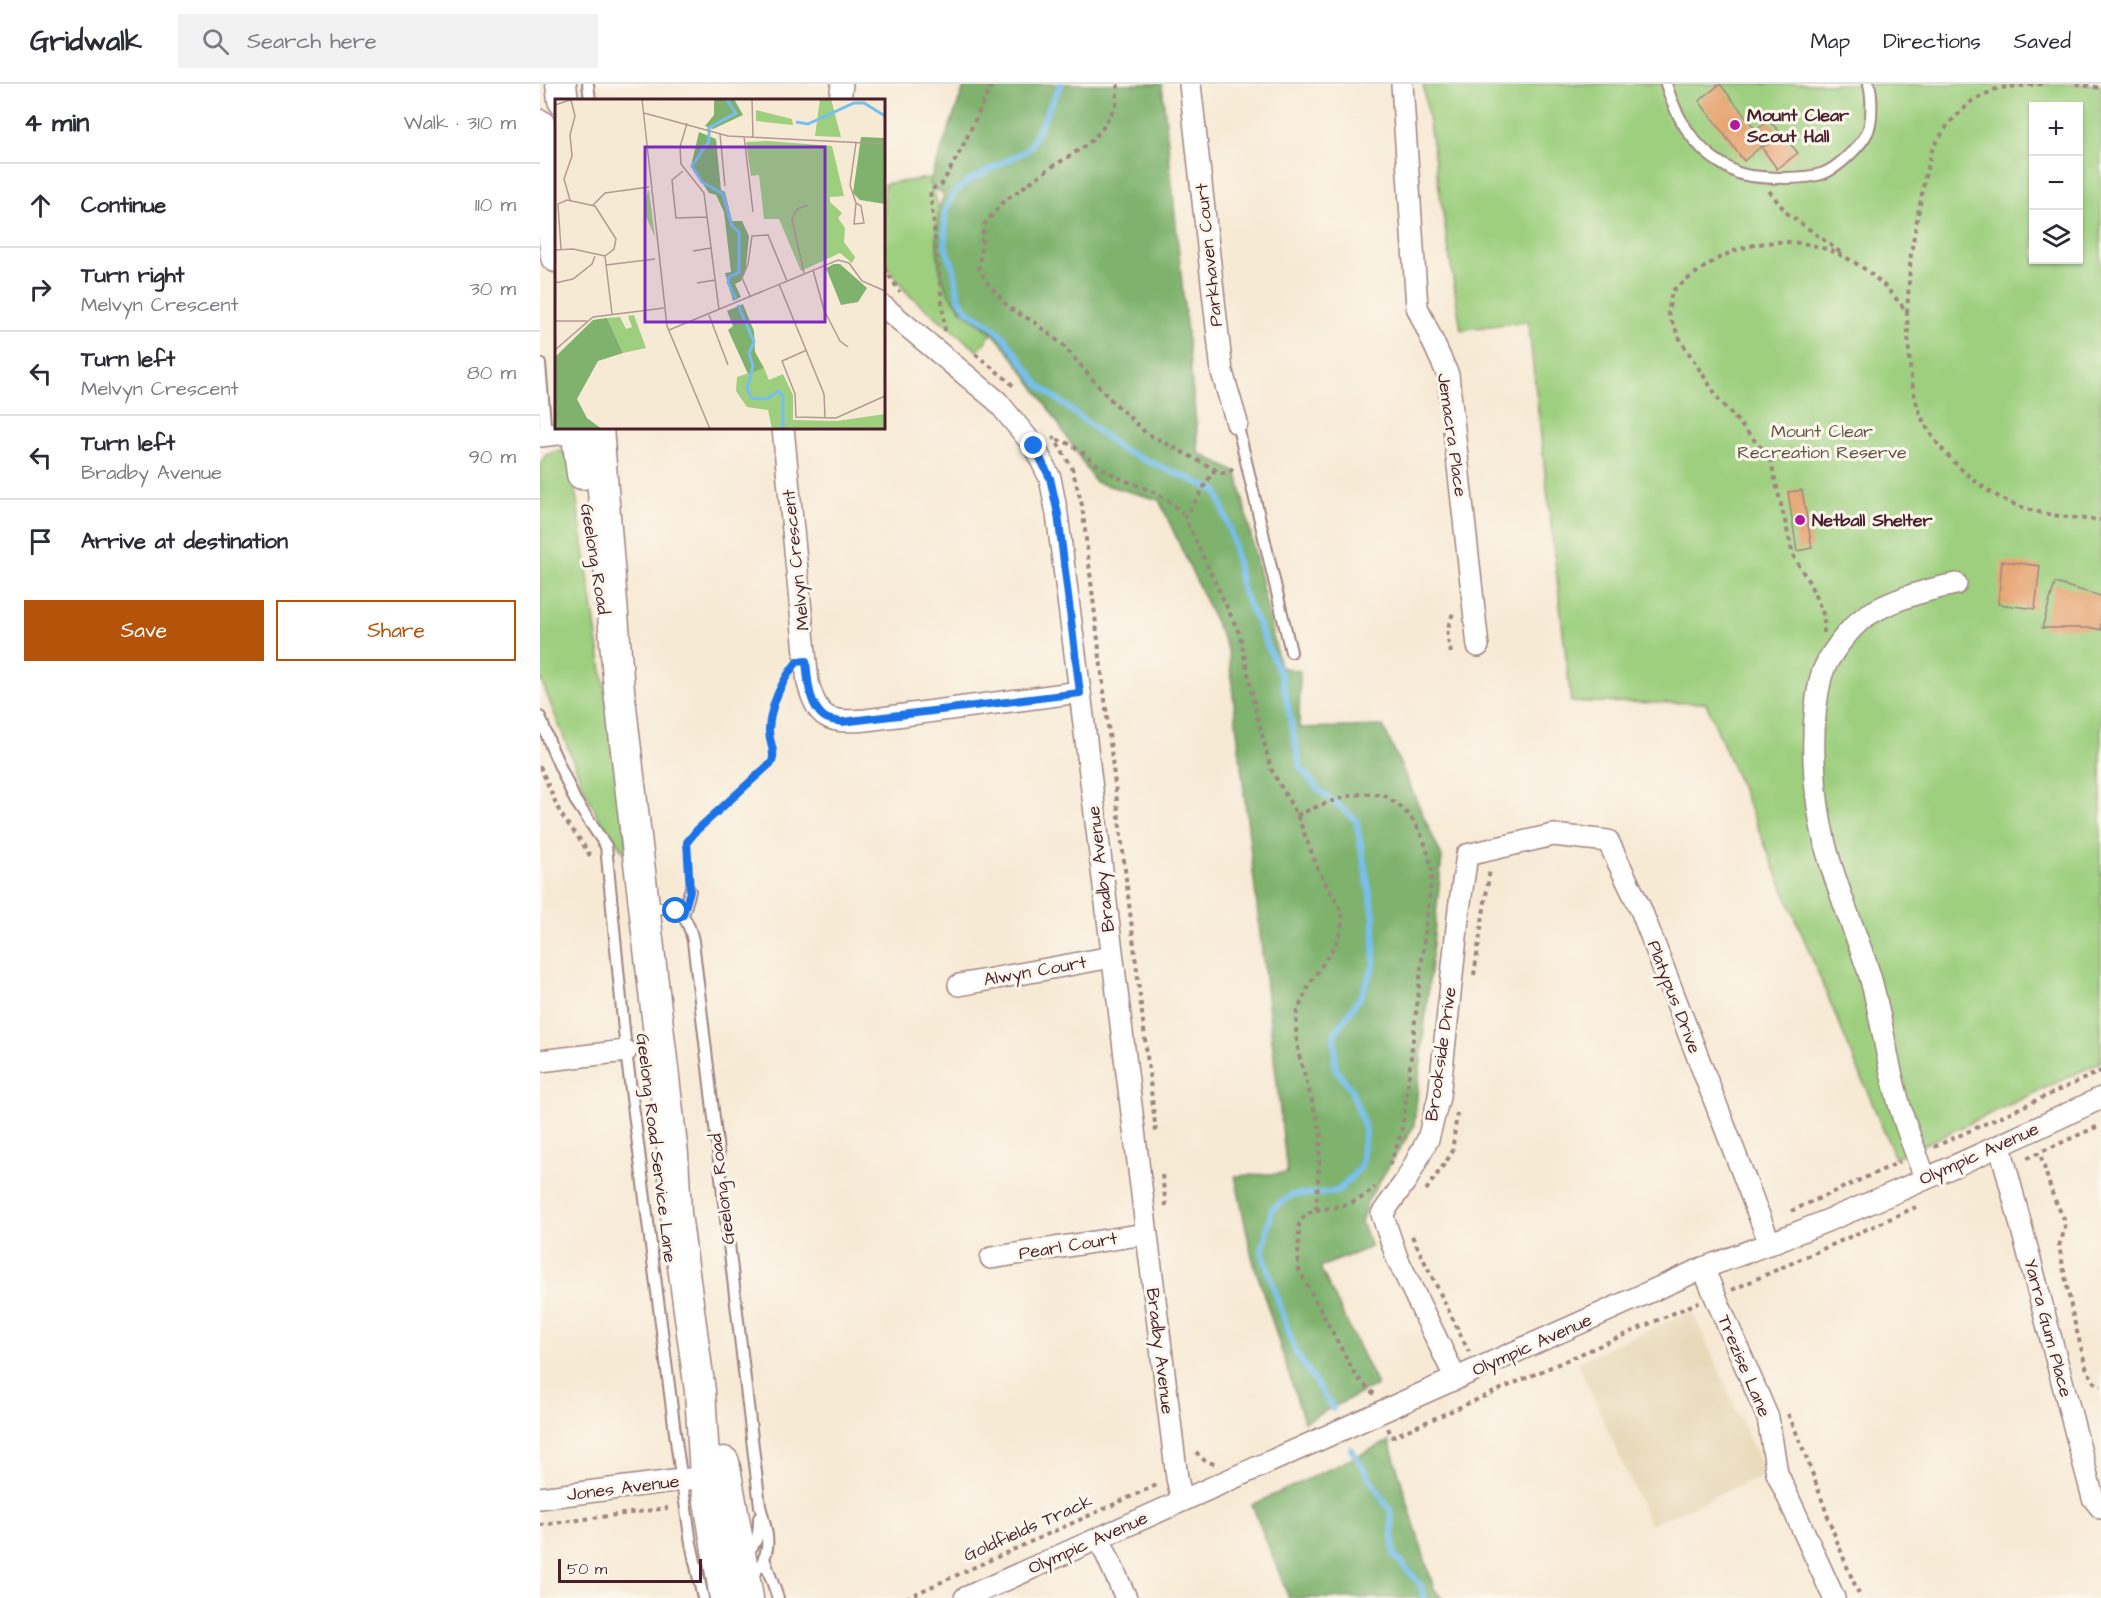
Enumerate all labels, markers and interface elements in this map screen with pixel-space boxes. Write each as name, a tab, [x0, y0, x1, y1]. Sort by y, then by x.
search box	[178, 14, 598, 68]
text: Gridwalk	[30, 22, 142, 61]
icon: search	[199, 25, 232, 58]
text: Search here	[247, 26, 377, 57]
text: Map	[1810, 27, 1850, 56]
text: Directions	[1883, 27, 1981, 56]
text: Saved	[2014, 27, 2071, 56]
inset map	[555, 99, 885, 429]
map controls	[2029, 102, 2083, 264]
button: +	[2029, 102, 2083, 156]
place label: Mount Clear Scout Hall	[1746, 103, 1849, 149]
text: 4 min	[24, 105, 89, 141]
text: Walk · 310 m	[404, 109, 516, 137]
marker: Mount Clear Scout Hall	[1728, 118, 1742, 132]
button: −	[2029, 156, 2083, 210]
street label: Parkhaven Court	[1189, 181, 1229, 328]
icon: ahead	[24, 189, 57, 222]
text: Continue	[81, 190, 166, 221]
text: 110 m	[475, 191, 516, 219]
button: layers	[2029, 210, 2083, 264]
text: Turn right	[81, 260, 184, 291]
icon: right	[24, 273, 57, 306]
text: 30 m	[470, 275, 516, 303]
text: Melvyn Crescent	[81, 291, 238, 319]
text: Turn left	[81, 344, 175, 375]
icon: left	[24, 357, 57, 390]
text: 80 m	[467, 359, 516, 387]
street label: Jemacra Place	[1431, 372, 1473, 499]
text: Melvyn Crescent	[81, 375, 238, 403]
park label: Mount Clear Recreation Reserve	[1737, 419, 1907, 465]
text: Turn left	[81, 428, 175, 459]
route end	[1020, 432, 1046, 458]
icon: left	[24, 441, 57, 474]
text: 90 m	[468, 443, 516, 471]
text: Bradby Avenue	[81, 459, 222, 487]
street label: Melvyn Crescent	[776, 487, 817, 632]
street label: Geelong Road	[573, 502, 616, 616]
place label: Netball Shelter	[1812, 508, 1932, 533]
marker: Netball Shelter	[1793, 513, 1807, 527]
icon: arrive	[24, 525, 57, 558]
text: Arrive at destination	[81, 526, 288, 557]
button: Save	[24, 600, 264, 661]
button: Share	[276, 600, 516, 661]
street label: Bradby Avenue	[1081, 804, 1122, 933]
route start	[662, 897, 688, 923]
street label: Platypus Drive	[1640, 937, 1707, 1058]
street label: Alwyn Court	[982, 950, 1089, 993]
street label: Brookside Drive	[1419, 985, 1463, 1123]
street label: Geelong Road Service Lane	[629, 1032, 683, 1264]
street label: Olympic Avenue	[1915, 1116, 2043, 1192]
street label: Geelong Road	[703, 1132, 742, 1246]
street label: Pearl Court	[1017, 1226, 1120, 1266]
street label: Yarra Gum Place	[2017, 1256, 2079, 1400]
street label: Bradby Avenue	[1139, 1287, 1180, 1416]
street label: Olympic Avenue	[1468, 1307, 1596, 1383]
street label: Trezise Lane	[1711, 1311, 1777, 1421]
street label: Jones Avenue	[565, 1469, 681, 1507]
street label: Goldfields Track	[959, 1488, 1097, 1568]
street label: Olympic Avenue	[1024, 1505, 1152, 1581]
scale bar	[558, 1556, 702, 1584]
text: 50 m	[567, 1558, 607, 1580]

